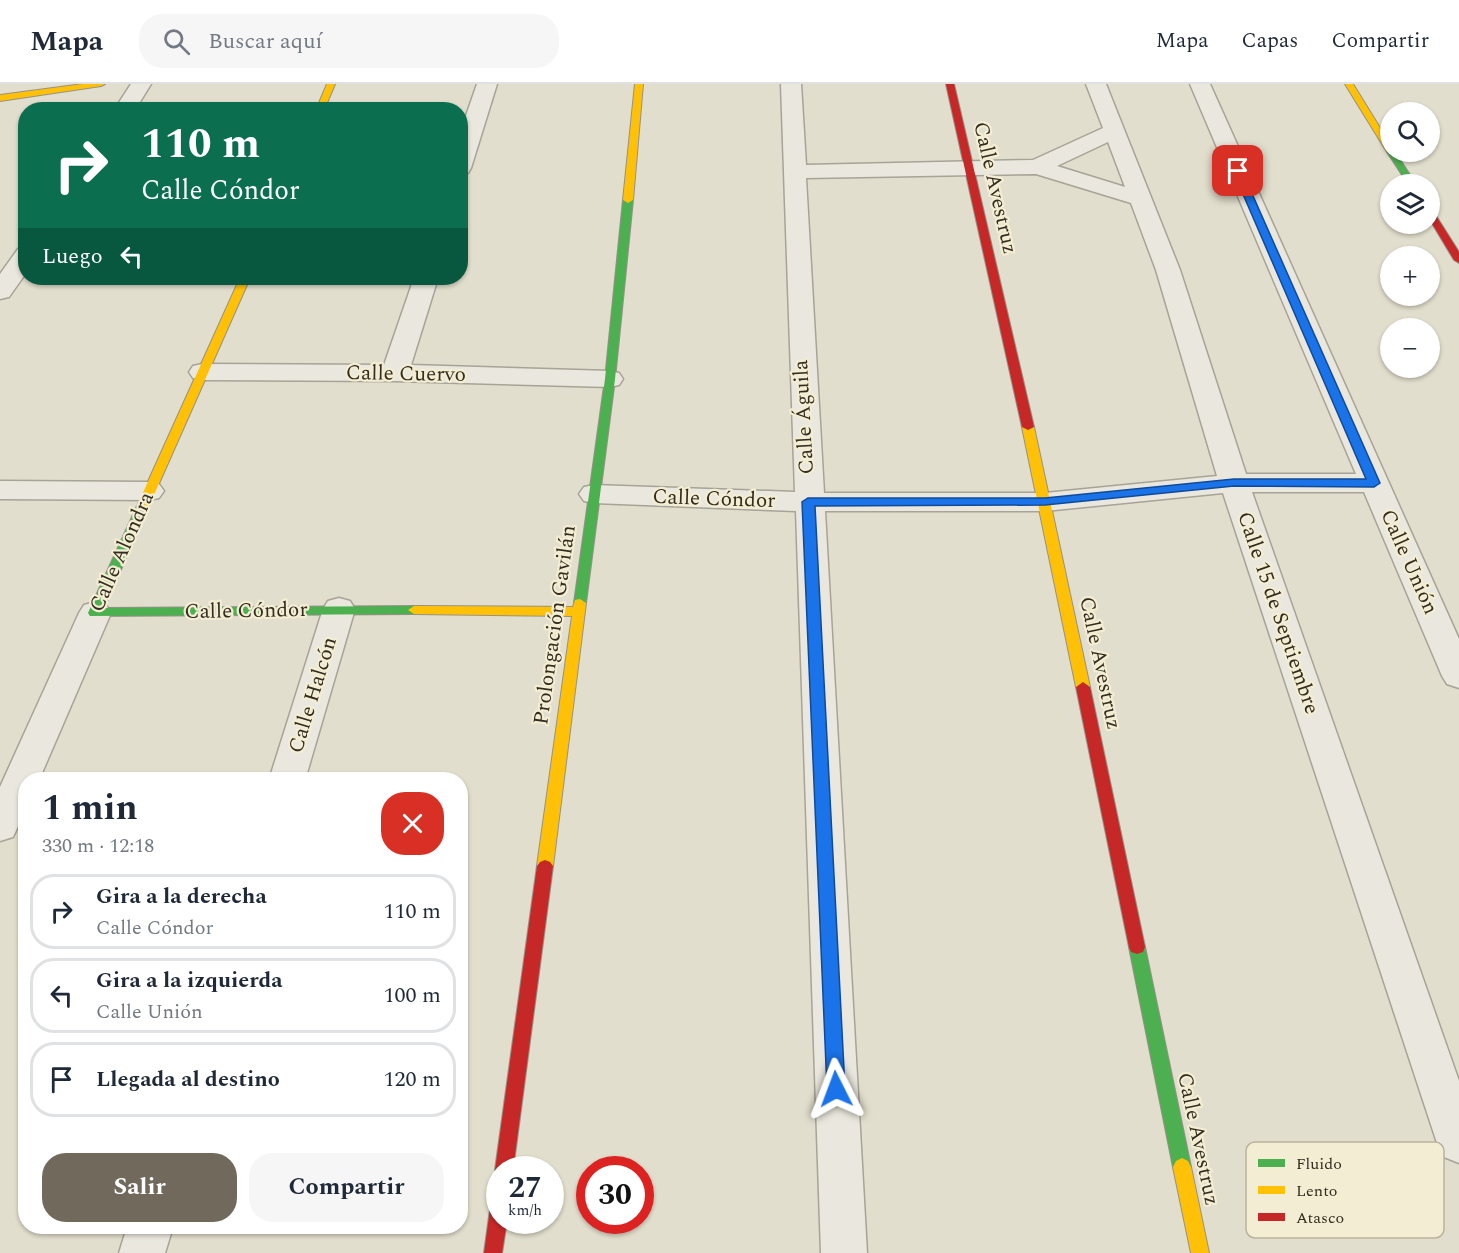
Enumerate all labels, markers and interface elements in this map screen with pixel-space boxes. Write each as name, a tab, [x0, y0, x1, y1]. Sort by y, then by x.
search box	[139, 14, 559, 68]
text: Mapa	[30, 20, 103, 63]
icon: search	[160, 25, 193, 58]
text: Buscar aquí	[208, 25, 322, 58]
text: Mapa	[1156, 25, 1209, 57]
text: Capas	[1242, 25, 1298, 57]
text: Compartir	[1331, 25, 1429, 57]
map controls	[1380, 102, 1440, 378]
button: search	[1380, 102, 1440, 162]
text: 110 m	[141, 113, 260, 176]
street label: Calle Avestruz	[964, 119, 1026, 257]
icon: right	[42, 126, 120, 204]
pin	[1212, 145, 1263, 196]
icon: arrive	[1221, 154, 1254, 187]
text: Calle Cóndor	[141, 170, 300, 212]
button: layers	[1380, 174, 1440, 234]
text: Luego	[42, 240, 103, 273]
icon: left	[115, 240, 148, 273]
button: +	[1380, 246, 1440, 306]
button: −	[1380, 318, 1440, 378]
street label: Calle Cuervo	[346, 357, 466, 391]
street label: Calle Águila	[785, 358, 823, 475]
street label: Calle Cóndor	[652, 481, 776, 517]
street label: Calle Alondra	[81, 486, 163, 617]
street label: Calle Unión	[1372, 504, 1446, 620]
street label: Calle 15 de Septiembre	[1228, 507, 1328, 719]
street label: Prolongación Gavilán	[525, 523, 585, 727]
street label: Calle Cóndor	[184, 594, 308, 628]
street label: Calle Avestruz	[1070, 594, 1130, 732]
street label: Calle Halcón	[280, 633, 346, 757]
text: 1 min	[42, 781, 138, 836]
button: close	[381, 792, 444, 855]
text: 330 m · 12:18	[42, 831, 154, 861]
text: Gira a la derecha	[96, 880, 267, 913]
icon: right	[45, 895, 78, 928]
text: 110 m	[384, 895, 441, 928]
text: Calle Cóndor	[96, 913, 214, 943]
text: Gira a la izquierda	[96, 964, 283, 997]
icon: left	[45, 979, 78, 1012]
text: 100 m	[384, 979, 441, 1012]
text: Calle Unión	[96, 997, 203, 1027]
position arrow	[804, 1057, 868, 1121]
icon: arrive	[45, 1063, 78, 1096]
text: Llegada al destino	[96, 1063, 280, 1096]
text: 120 m	[384, 1063, 441, 1096]
street label: Calle Avestruz	[1168, 1070, 1228, 1208]
legend	[1246, 1142, 1444, 1238]
text: Fluido	[1296, 1152, 1342, 1176]
button: Salir	[42, 1153, 237, 1222]
button: Compartir	[249, 1153, 444, 1222]
speed limit sign: 30	[576, 1156, 654, 1234]
text: 27	[508, 1165, 542, 1211]
text: Lento	[1296, 1179, 1337, 1203]
text: km/h	[508, 1199, 542, 1222]
text: Atasco	[1296, 1206, 1344, 1230]

